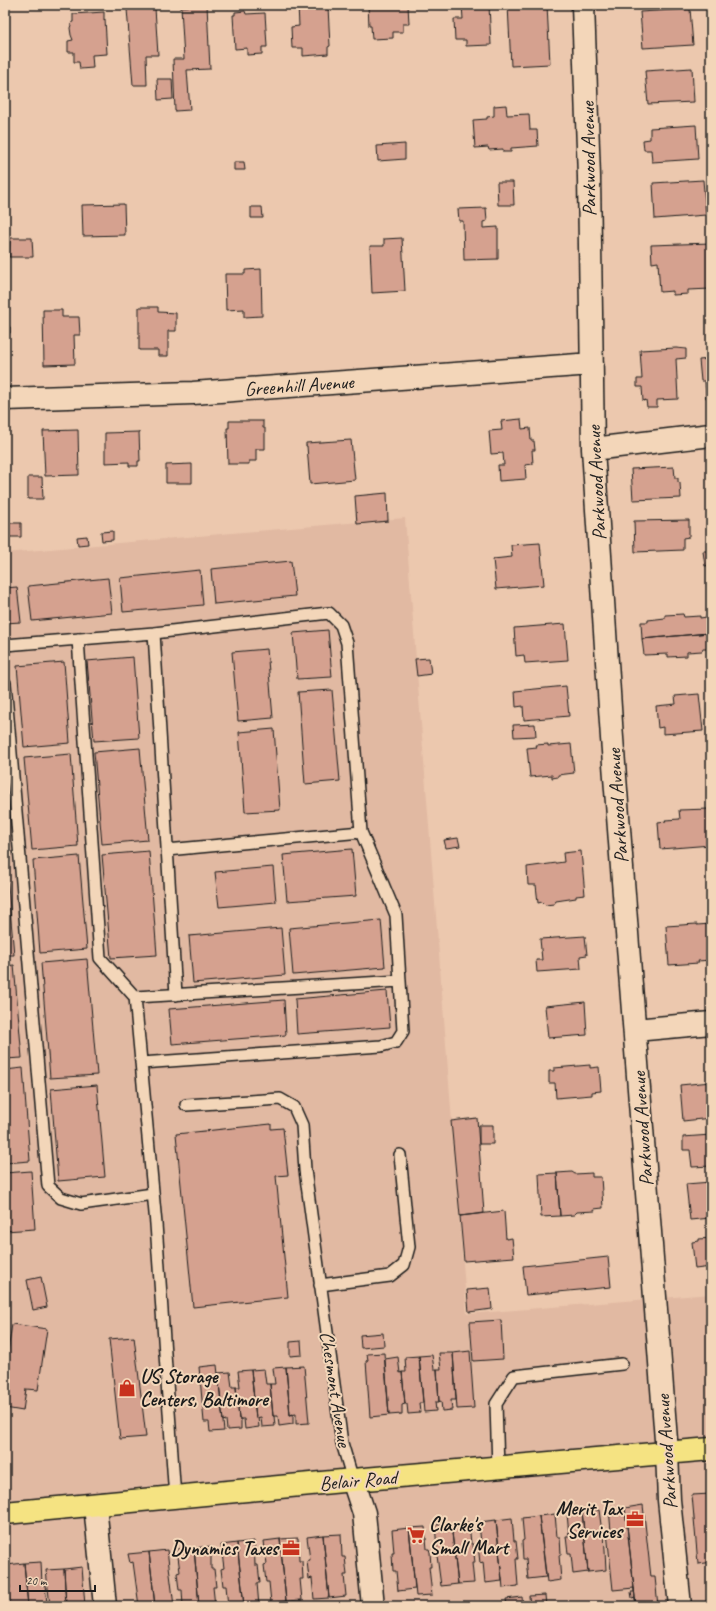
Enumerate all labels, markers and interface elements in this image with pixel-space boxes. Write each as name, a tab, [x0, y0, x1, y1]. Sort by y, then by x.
street label: Parkwood Avenue	[575, 100, 602, 217]
street label: Greenhill Avenue	[244, 369, 356, 402]
street label: Parkwood Avenue	[581, 423, 612, 541]
street label: Parkwood Avenue	[601, 746, 634, 864]
street label: Parkwood Avenue	[626, 1069, 659, 1187]
street label: Chesmont Avenue	[314, 1330, 357, 1450]
place label: US Storage Centers, Baltimore	[140, 1364, 270, 1412]
shop icon: US Storage Centers, Baltimore	[117, 1378, 137, 1398]
street label: Parkwood Avenue	[650, 1392, 683, 1510]
street label: Belair Road	[318, 1464, 401, 1496]
place label: Merit Tax Services	[556, 1496, 624, 1544]
office icon: Merit Tax Services	[625, 1509, 645, 1529]
place label: Clarke's Small Mart	[429, 1512, 510, 1560]
supermarket icon: Clarke's Small Mart	[406, 1525, 426, 1545]
place label: Dynamics Taxes	[171, 1536, 280, 1561]
office icon: Dynamics Taxes	[281, 1538, 301, 1558]
scale bar	[20, 1567, 95, 1593]
text: 20 m	[26, 1573, 48, 1589]

